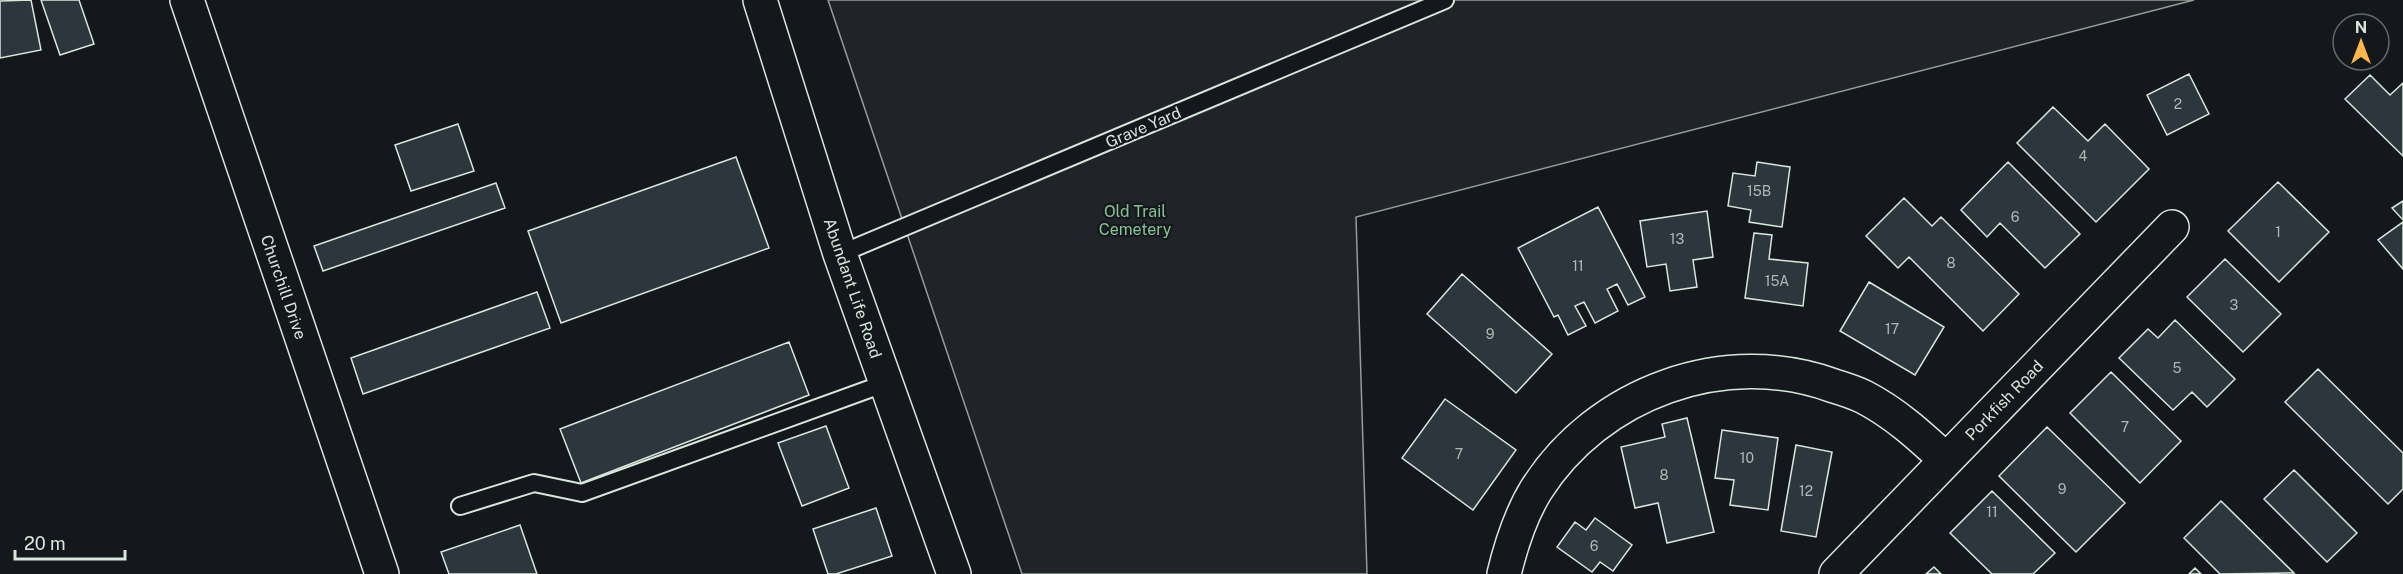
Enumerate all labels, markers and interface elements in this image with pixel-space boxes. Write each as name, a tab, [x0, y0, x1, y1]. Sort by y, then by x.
north arrow	[2331, 12, 2391, 72]
text: N	[2355, 18, 2367, 37]
house number: 2	[2174, 96, 2182, 112]
street label: Grave Yard	[1103, 103, 1184, 152]
house number: 4	[2079, 148, 2088, 164]
house number: 15B	[1747, 183, 1771, 199]
park label: Old Trail Cemetery	[1099, 202, 1172, 239]
house number: 6	[2011, 209, 2020, 225]
street label: Abundant Life Road	[820, 216, 885, 361]
house number: 1	[2275, 224, 2281, 240]
house number: 13	[1670, 231, 1684, 247]
street label: Churchill Drive	[257, 232, 310, 342]
house number: 8	[1946, 255, 1956, 271]
house number: 11	[1572, 258, 1584, 274]
house number: 15A	[1765, 273, 1789, 289]
house number: 3	[2230, 297, 2239, 313]
house number: 17	[1885, 321, 1899, 337]
house number: 9	[1486, 326, 1495, 342]
street label: Porkfish Road	[1962, 357, 2047, 444]
house number: 5	[2173, 360, 2182, 376]
house number: 7	[2121, 419, 2129, 435]
house number: 7	[1455, 446, 1463, 462]
house number: 10	[1740, 450, 1754, 466]
house number: 8	[1659, 467, 1669, 483]
house number: 9	[2058, 481, 2067, 497]
house number: 12	[1799, 483, 1813, 499]
house number: 11	[1986, 504, 1998, 520]
scale bar	[15, 523, 124, 561]
text: 20 m	[24, 533, 66, 554]
house number: 6	[1590, 538, 1599, 554]

